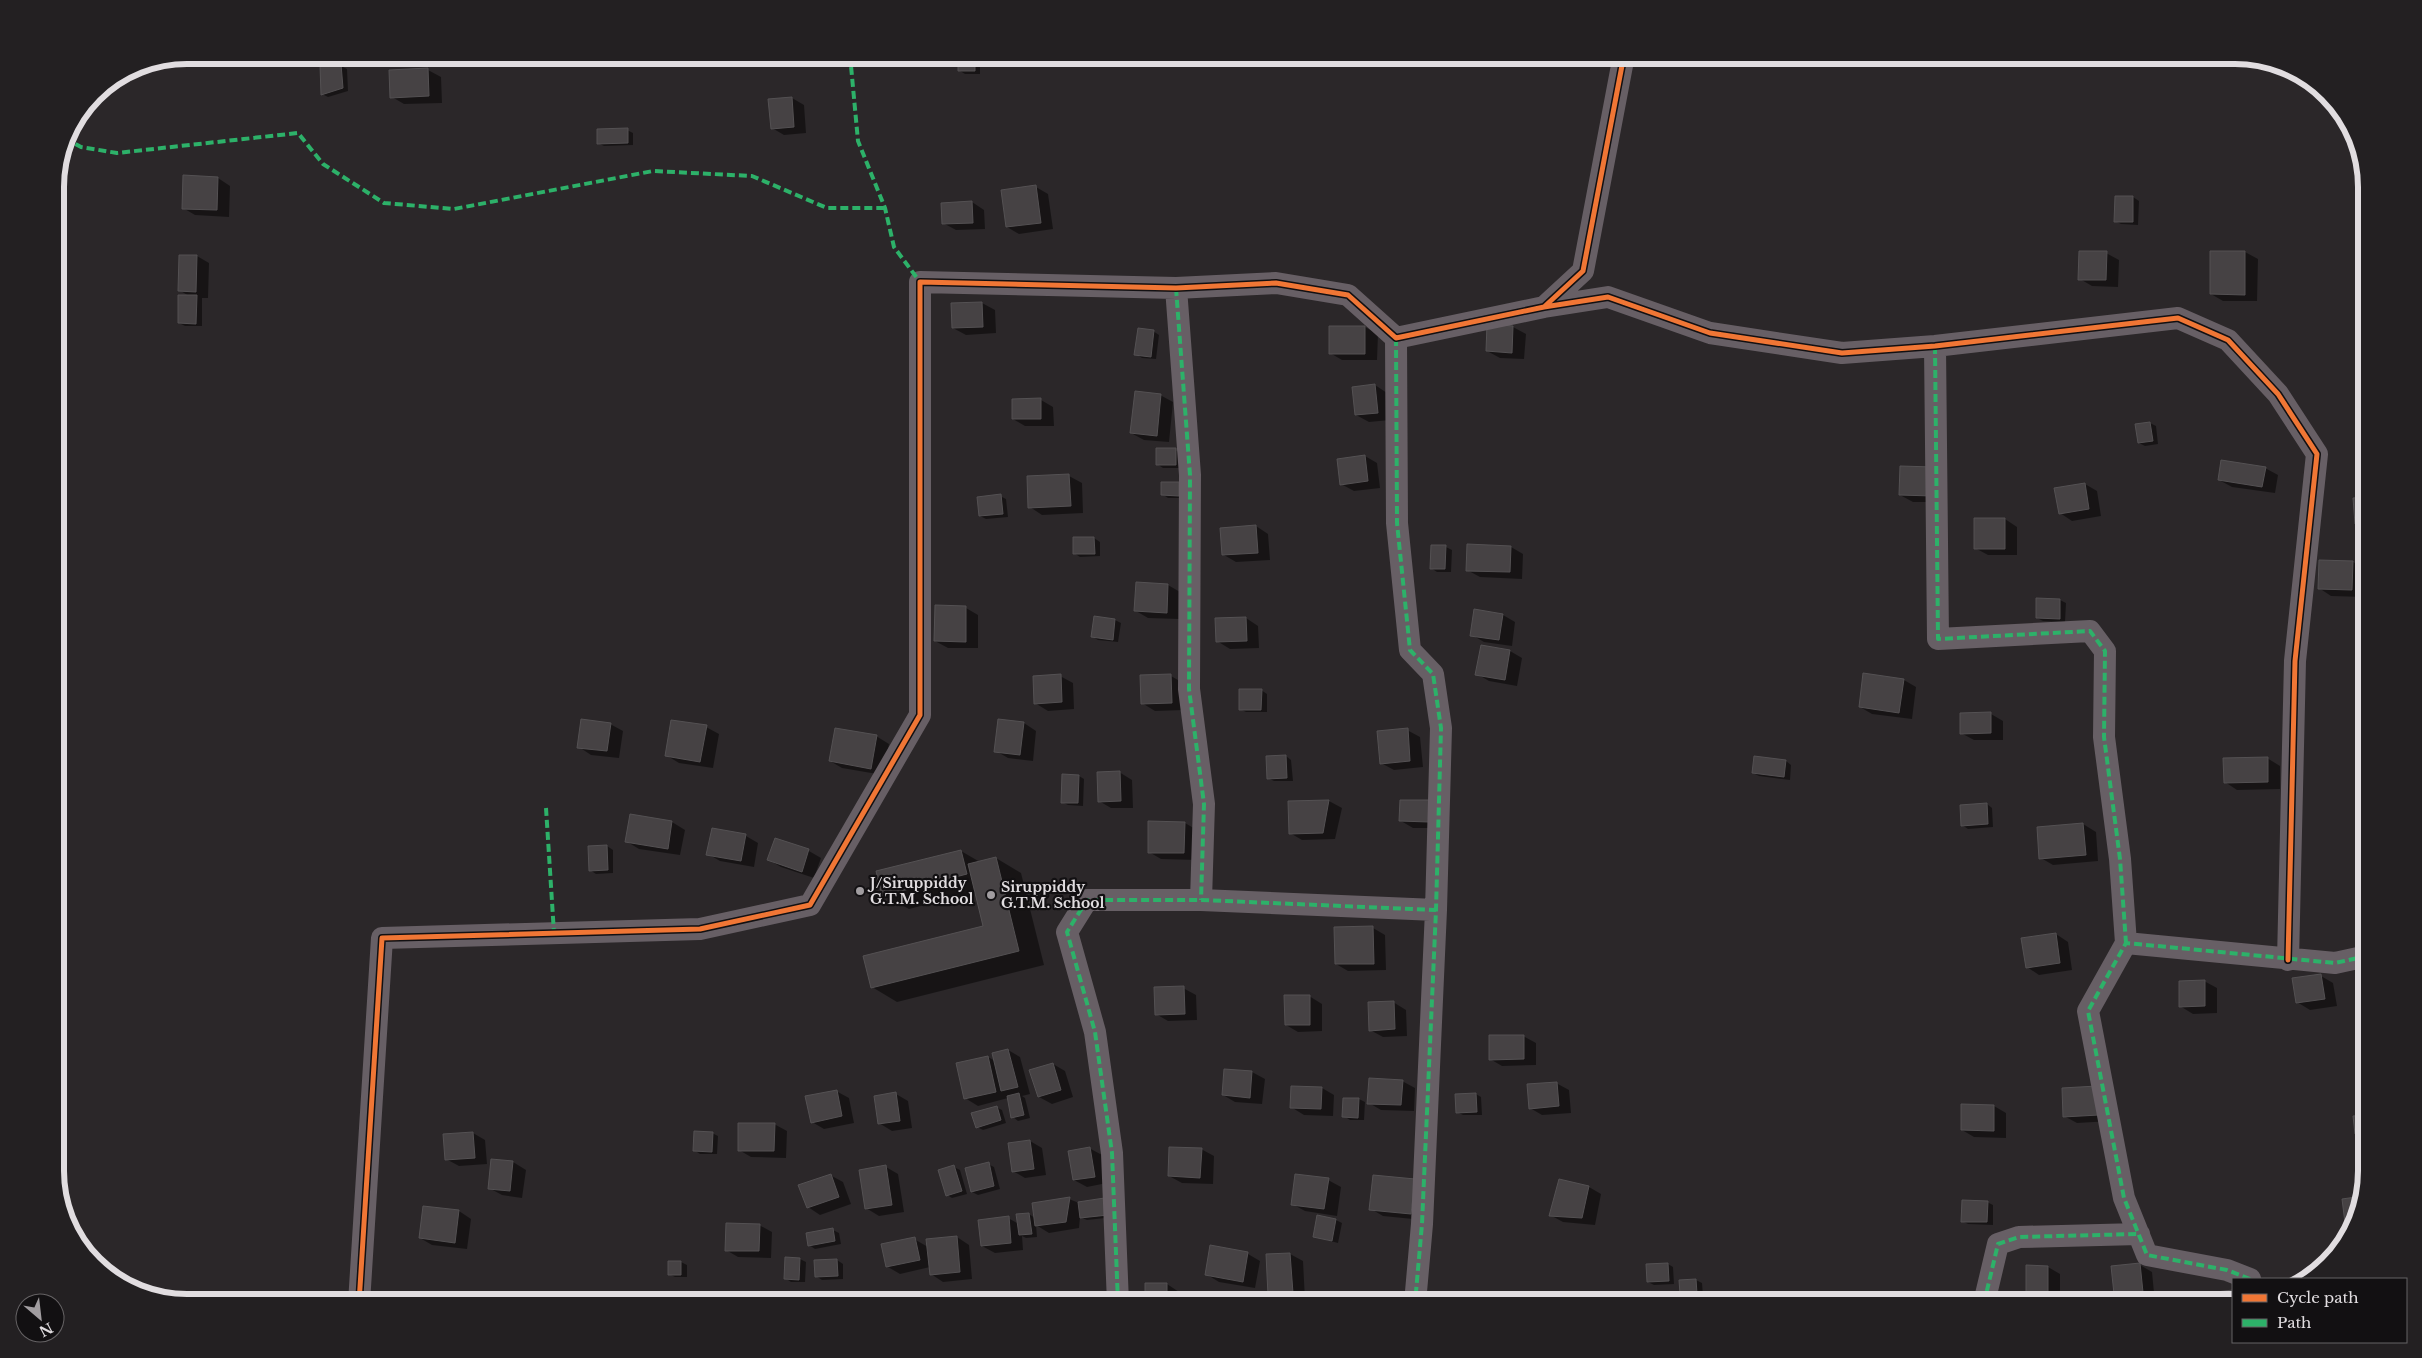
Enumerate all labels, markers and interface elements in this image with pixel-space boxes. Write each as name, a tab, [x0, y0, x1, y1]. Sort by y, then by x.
place label: J/Siruppiddy G.T.M. School	[867, 874, 973, 908]
place label: Siruppiddy G.T.M. School	[1001, 878, 1104, 912]
marker: J/Siruppiddy G.T.M. School	[854, 885, 866, 897]
marker: Siruppiddy G.T.M. School	[985, 889, 997, 901]
legend	[2232, 1278, 2407, 1343]
text: Cycle path	[2277, 1288, 2359, 1307]
north arrow	[15, 1293, 65, 1343]
text: Path	[2277, 1313, 2311, 1332]
text: N	[36, 1318, 56, 1341]

